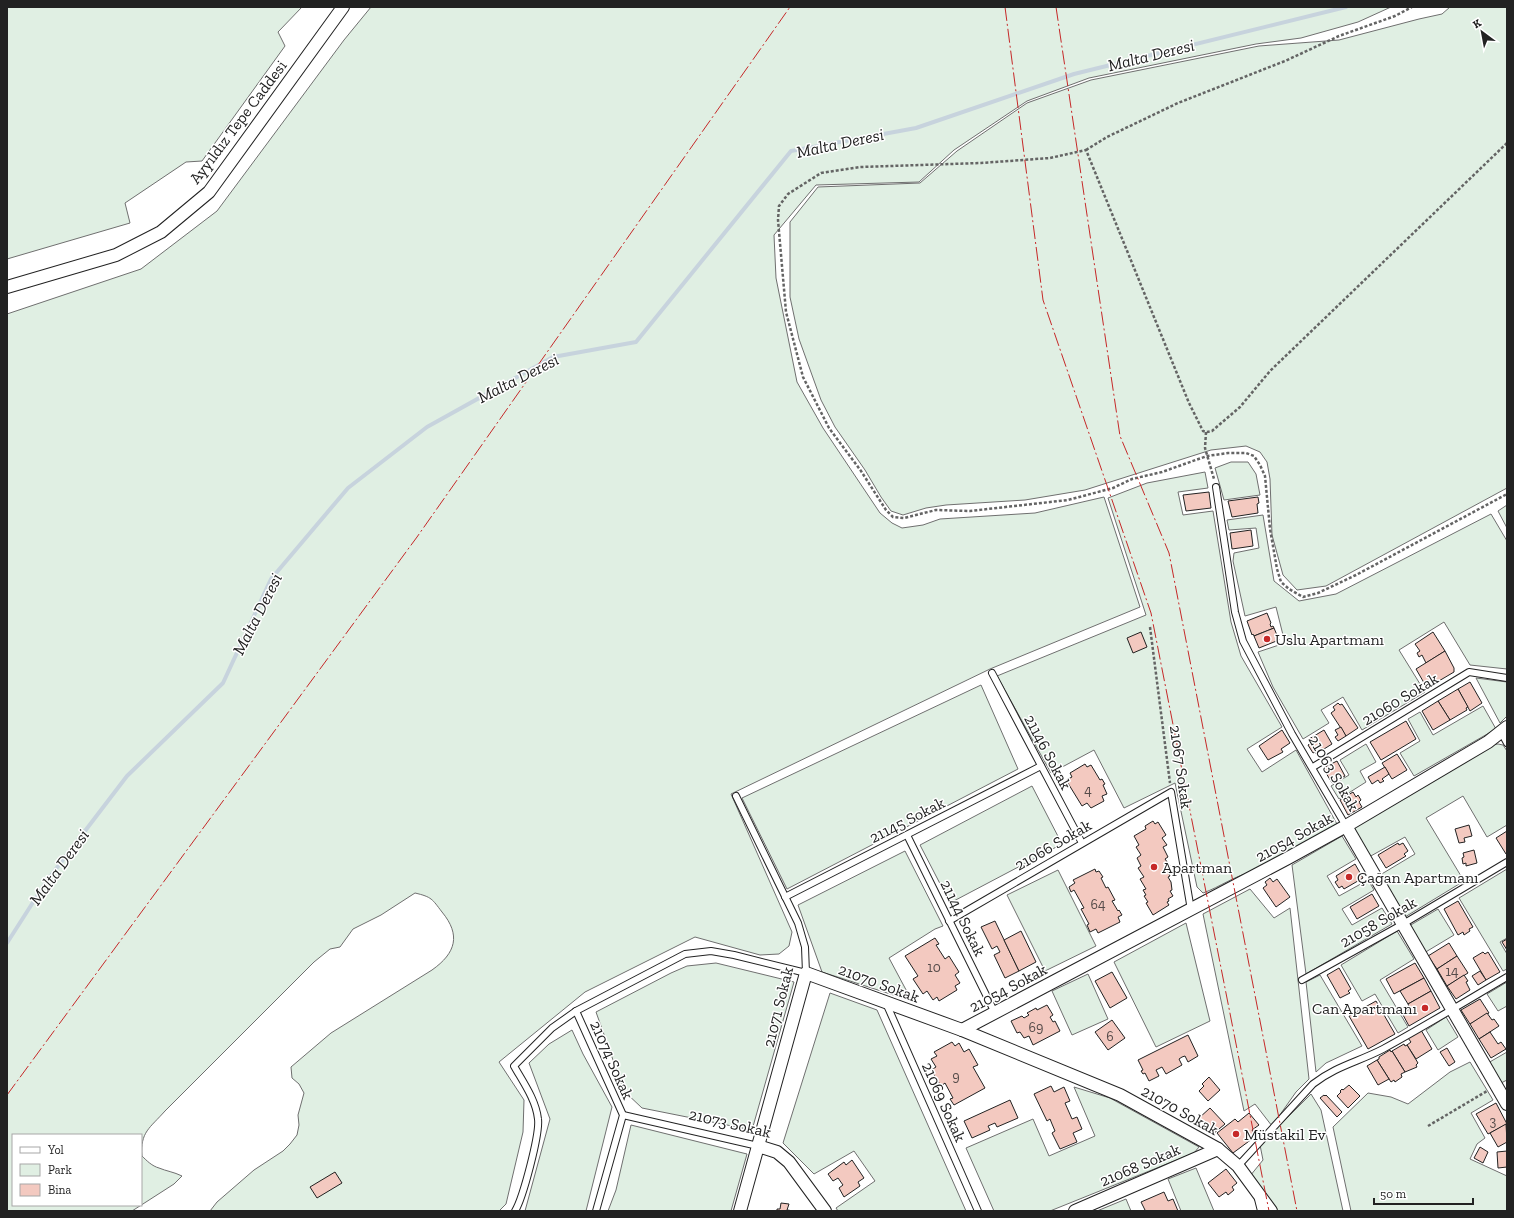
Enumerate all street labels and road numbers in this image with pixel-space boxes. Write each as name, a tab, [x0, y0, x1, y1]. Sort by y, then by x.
street label: Ayyıldız Tepe Caddesi	[185, 56, 291, 188]
street label: 21060 Sokak	[1358, 668, 1442, 729]
street label: 21146 Sokak	[1020, 711, 1076, 793]
street label: 21067 Sokak	[1166, 724, 1196, 811]
street label: 21063 Sokak	[1305, 732, 1364, 815]
street label: 21145 Sokak	[866, 793, 948, 847]
street label: 21054 Sokak	[1252, 808, 1336, 866]
street label: 21066 Sokak	[1011, 815, 1095, 875]
street label: 21144 Sokak	[936, 877, 990, 960]
street label: 21058 Sokak	[1336, 892, 1420, 952]
street label: 21054 Sokak	[966, 959, 1051, 1016]
street label: 21070 Sokak	[836, 960, 923, 1007]
street label: 21071 Sokak	[759, 964, 797, 1049]
street label: 21074 Sokak	[586, 1018, 638, 1103]
street label: 21069 Sokak	[918, 1059, 970, 1145]
street label: 21070 Sokak	[1138, 1081, 1222, 1139]
street label: 21073 Sokak	[687, 1104, 774, 1142]
street label: 21068 Sokak	[1097, 1139, 1184, 1190]

